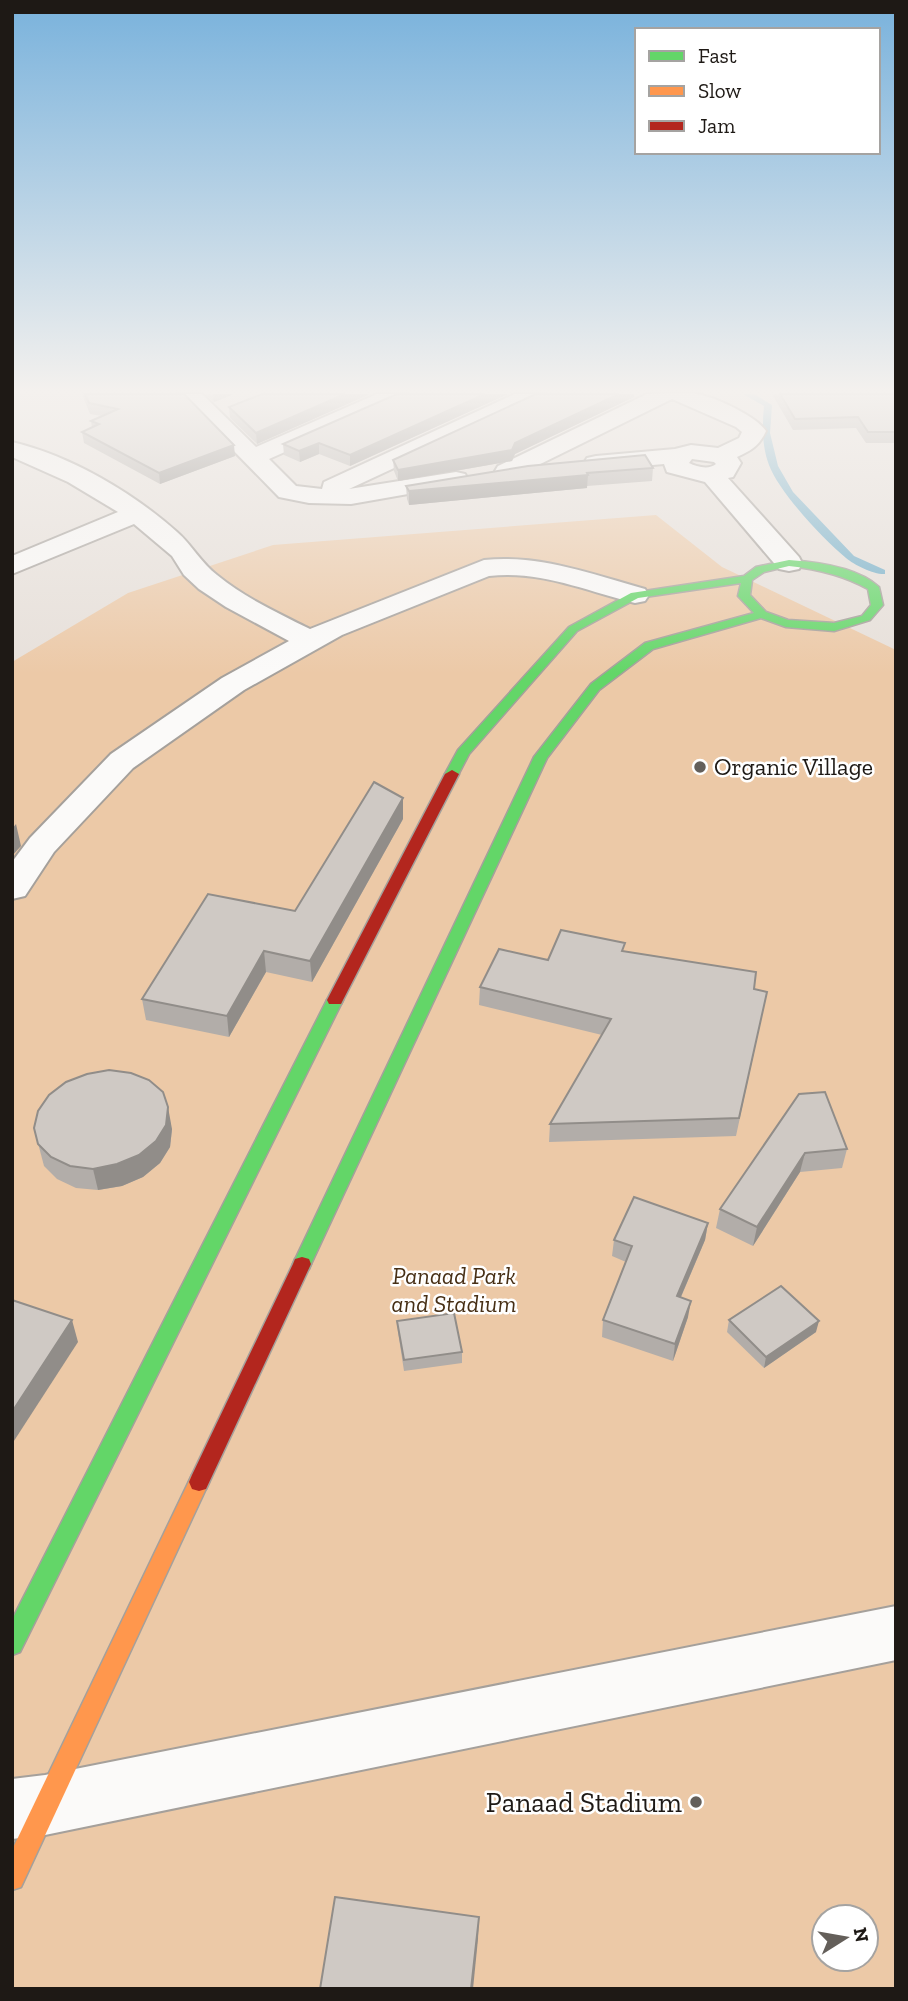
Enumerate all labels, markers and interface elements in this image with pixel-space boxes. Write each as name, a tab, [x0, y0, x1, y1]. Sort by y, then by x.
legend	[635, 28, 880, 154]
text: Fast	[698, 43, 737, 68]
text: Slow	[698, 78, 741, 103]
text: Jam	[698, 113, 735, 138]
place label: Organic Village	[714, 752, 873, 781]
marker: Organic Village	[692, 759, 708, 775]
park label: Panaad Park and Stadium	[392, 1261, 517, 1318]
place label: Panaad Stadium	[486, 1786, 682, 1819]
marker: Panaad Stadium	[688, 1794, 704, 1810]
north arrow	[810, 1903, 880, 1973]
text: N	[849, 1926, 874, 1944]

